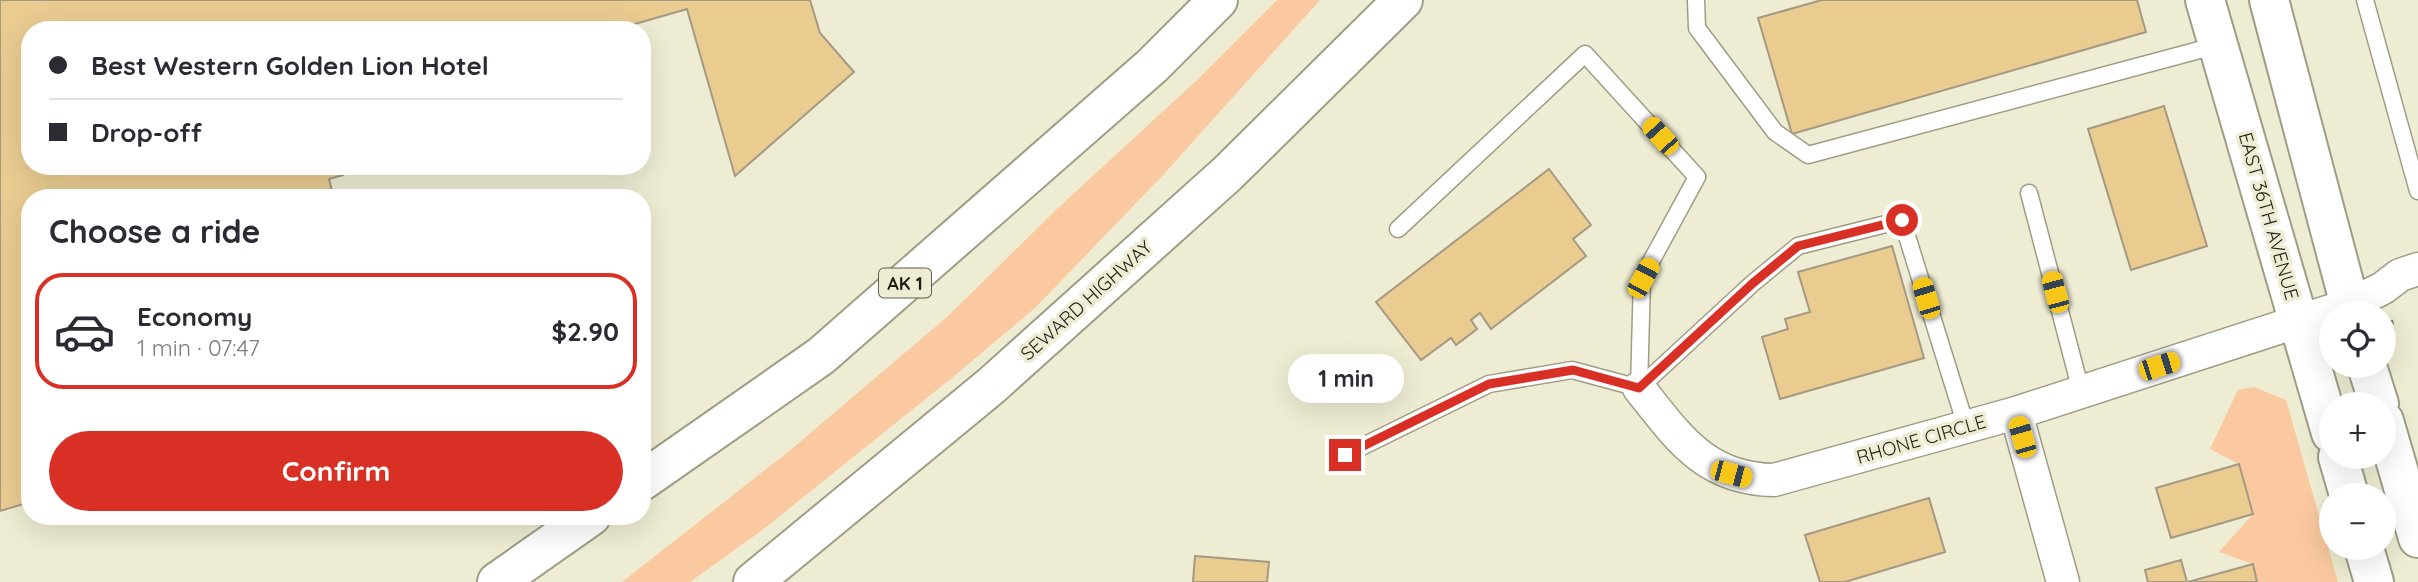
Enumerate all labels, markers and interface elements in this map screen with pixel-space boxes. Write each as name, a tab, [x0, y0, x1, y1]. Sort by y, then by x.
text: Best Western Golden Lion Hotel	[91, 49, 489, 82]
car	[1639, 113, 1682, 159]
text: Drop-off	[91, 116, 202, 149]
street label: EAST 36TH AVENUE	[2234, 129, 2304, 303]
route start	[1886, 204, 1918, 236]
text: Choose a ride	[49, 211, 261, 251]
street label: SEWARD HIGHWAY	[1015, 234, 1157, 365]
car	[1624, 255, 1663, 301]
road number: AK 1	[879, 268, 931, 298]
car	[2040, 269, 2071, 315]
car	[1910, 275, 1943, 321]
icon: car	[53, 300, 116, 363]
text: Economy	[137, 300, 252, 333]
map controls	[2319, 301, 2396, 560]
button: locate	[2319, 301, 2396, 378]
text: $2.90	[551, 315, 619, 348]
text: 1 min · 07:47	[137, 333, 260, 362]
car	[2136, 350, 2183, 382]
callout: 1 min	[1287, 354, 1403, 402]
text: 1 min	[1318, 364, 1374, 393]
button: +	[2319, 392, 2396, 469]
street label: RHONE CIRCLE	[1853, 409, 1989, 469]
car	[2007, 414, 2038, 460]
button: Confirm	[49, 431, 623, 511]
route end	[1329, 439, 1361, 471]
car	[1708, 458, 1755, 490]
button: −	[2319, 483, 2396, 560]

